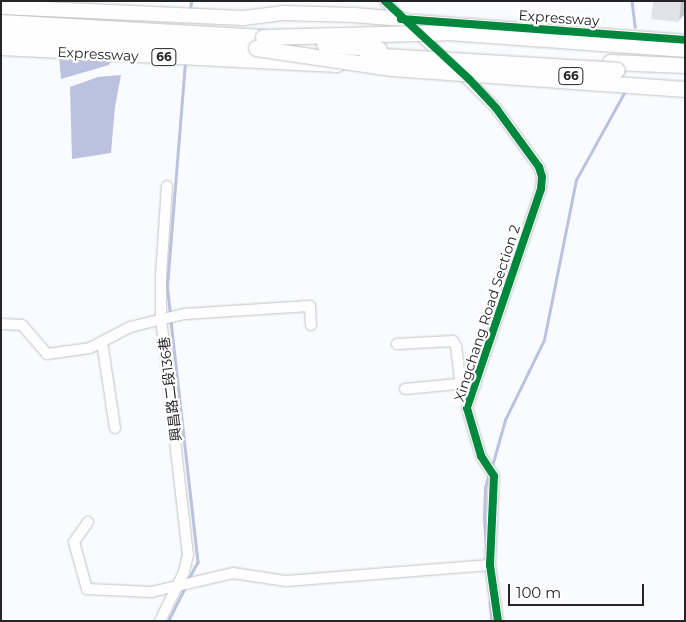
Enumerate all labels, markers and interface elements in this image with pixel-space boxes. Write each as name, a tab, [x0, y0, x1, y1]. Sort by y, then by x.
street label: Expressway	[518, 7, 600, 29]
street label: Expressway	[57, 43, 139, 65]
road number: 66	[150, 48, 178, 66]
road number: 66	[557, 66, 585, 85]
street label: Xingchang Road Section 2	[450, 223, 524, 403]
street label: 興昌路二段136巷	[155, 336, 185, 442]
scale bar	[511, 574, 647, 606]
text: 100 m	[516, 583, 561, 602]

